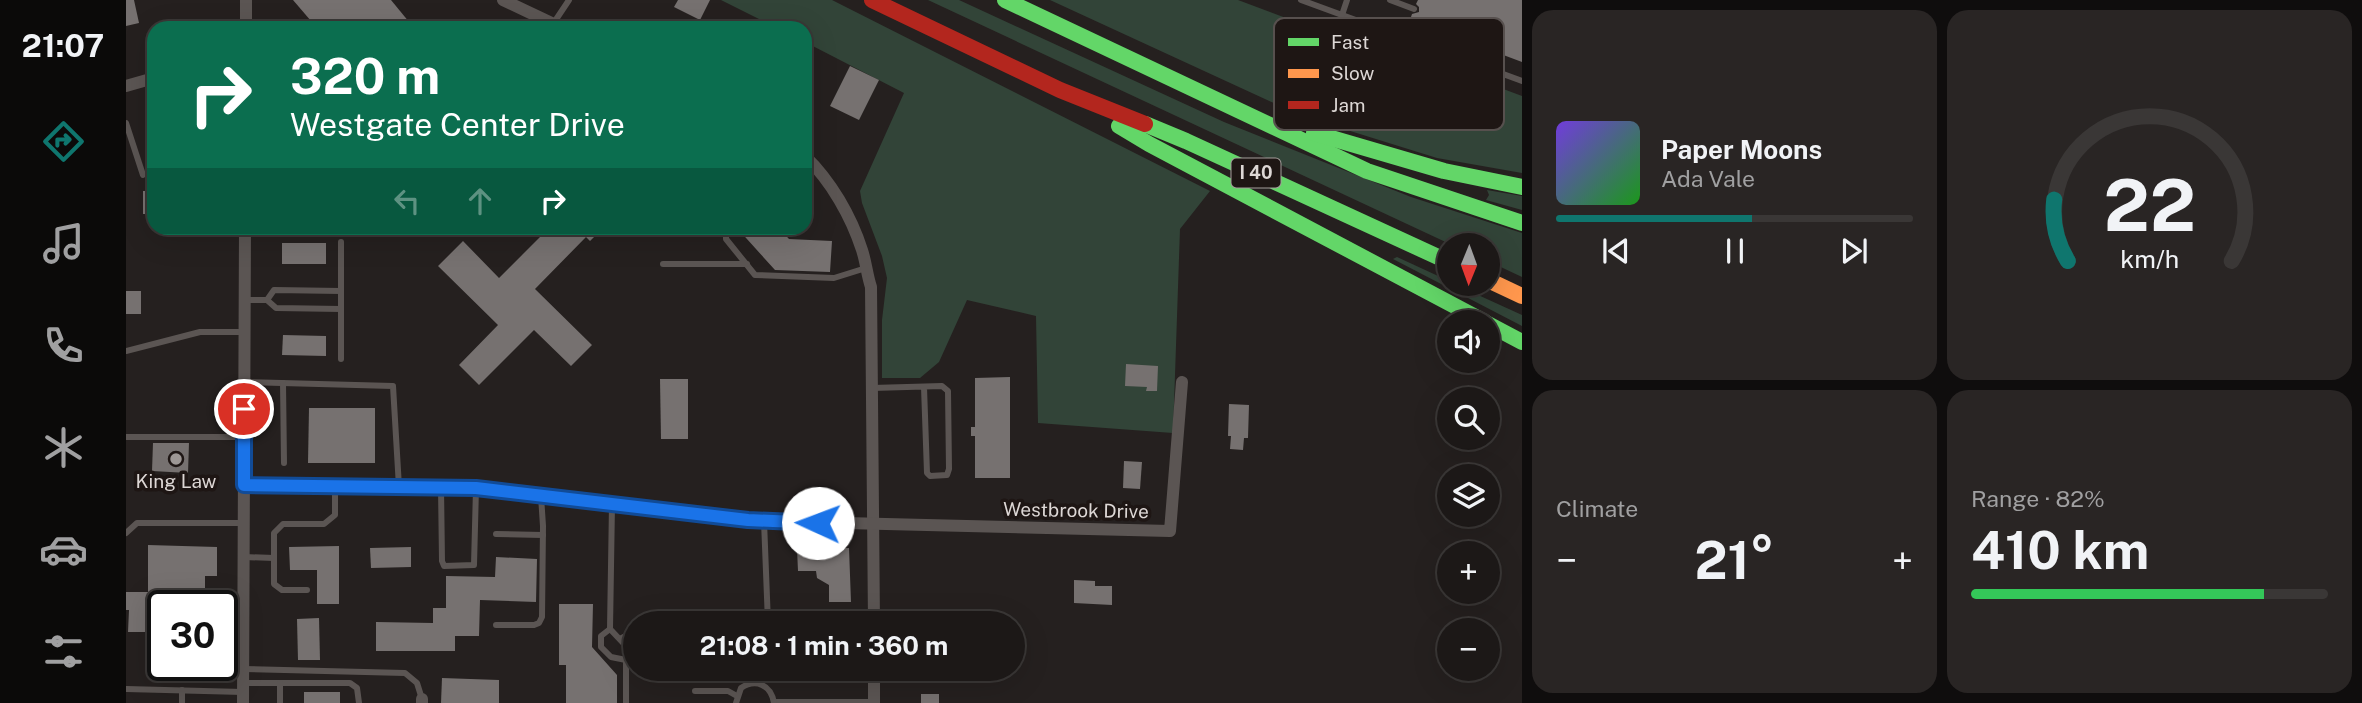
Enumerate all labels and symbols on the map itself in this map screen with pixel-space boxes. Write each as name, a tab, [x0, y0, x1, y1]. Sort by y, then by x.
legend	[1274, 18, 1504, 130]
text: Fast	[1331, 31, 1369, 53]
text: Slow	[1331, 62, 1375, 84]
text: Jam	[1331, 94, 1365, 116]
road number: I 40	[1232, 158, 1280, 188]
north arrow	[1437, 233, 1500, 296]
pin	[214, 379, 274, 439]
marker: King Law	[168, 451, 184, 467]
place label: King Law	[136, 470, 217, 492]
position arrow	[781, 486, 855, 560]
street label: Westbrook Drive	[1003, 498, 1149, 522]
speed limit sign: 30	[147, 590, 238, 681]

